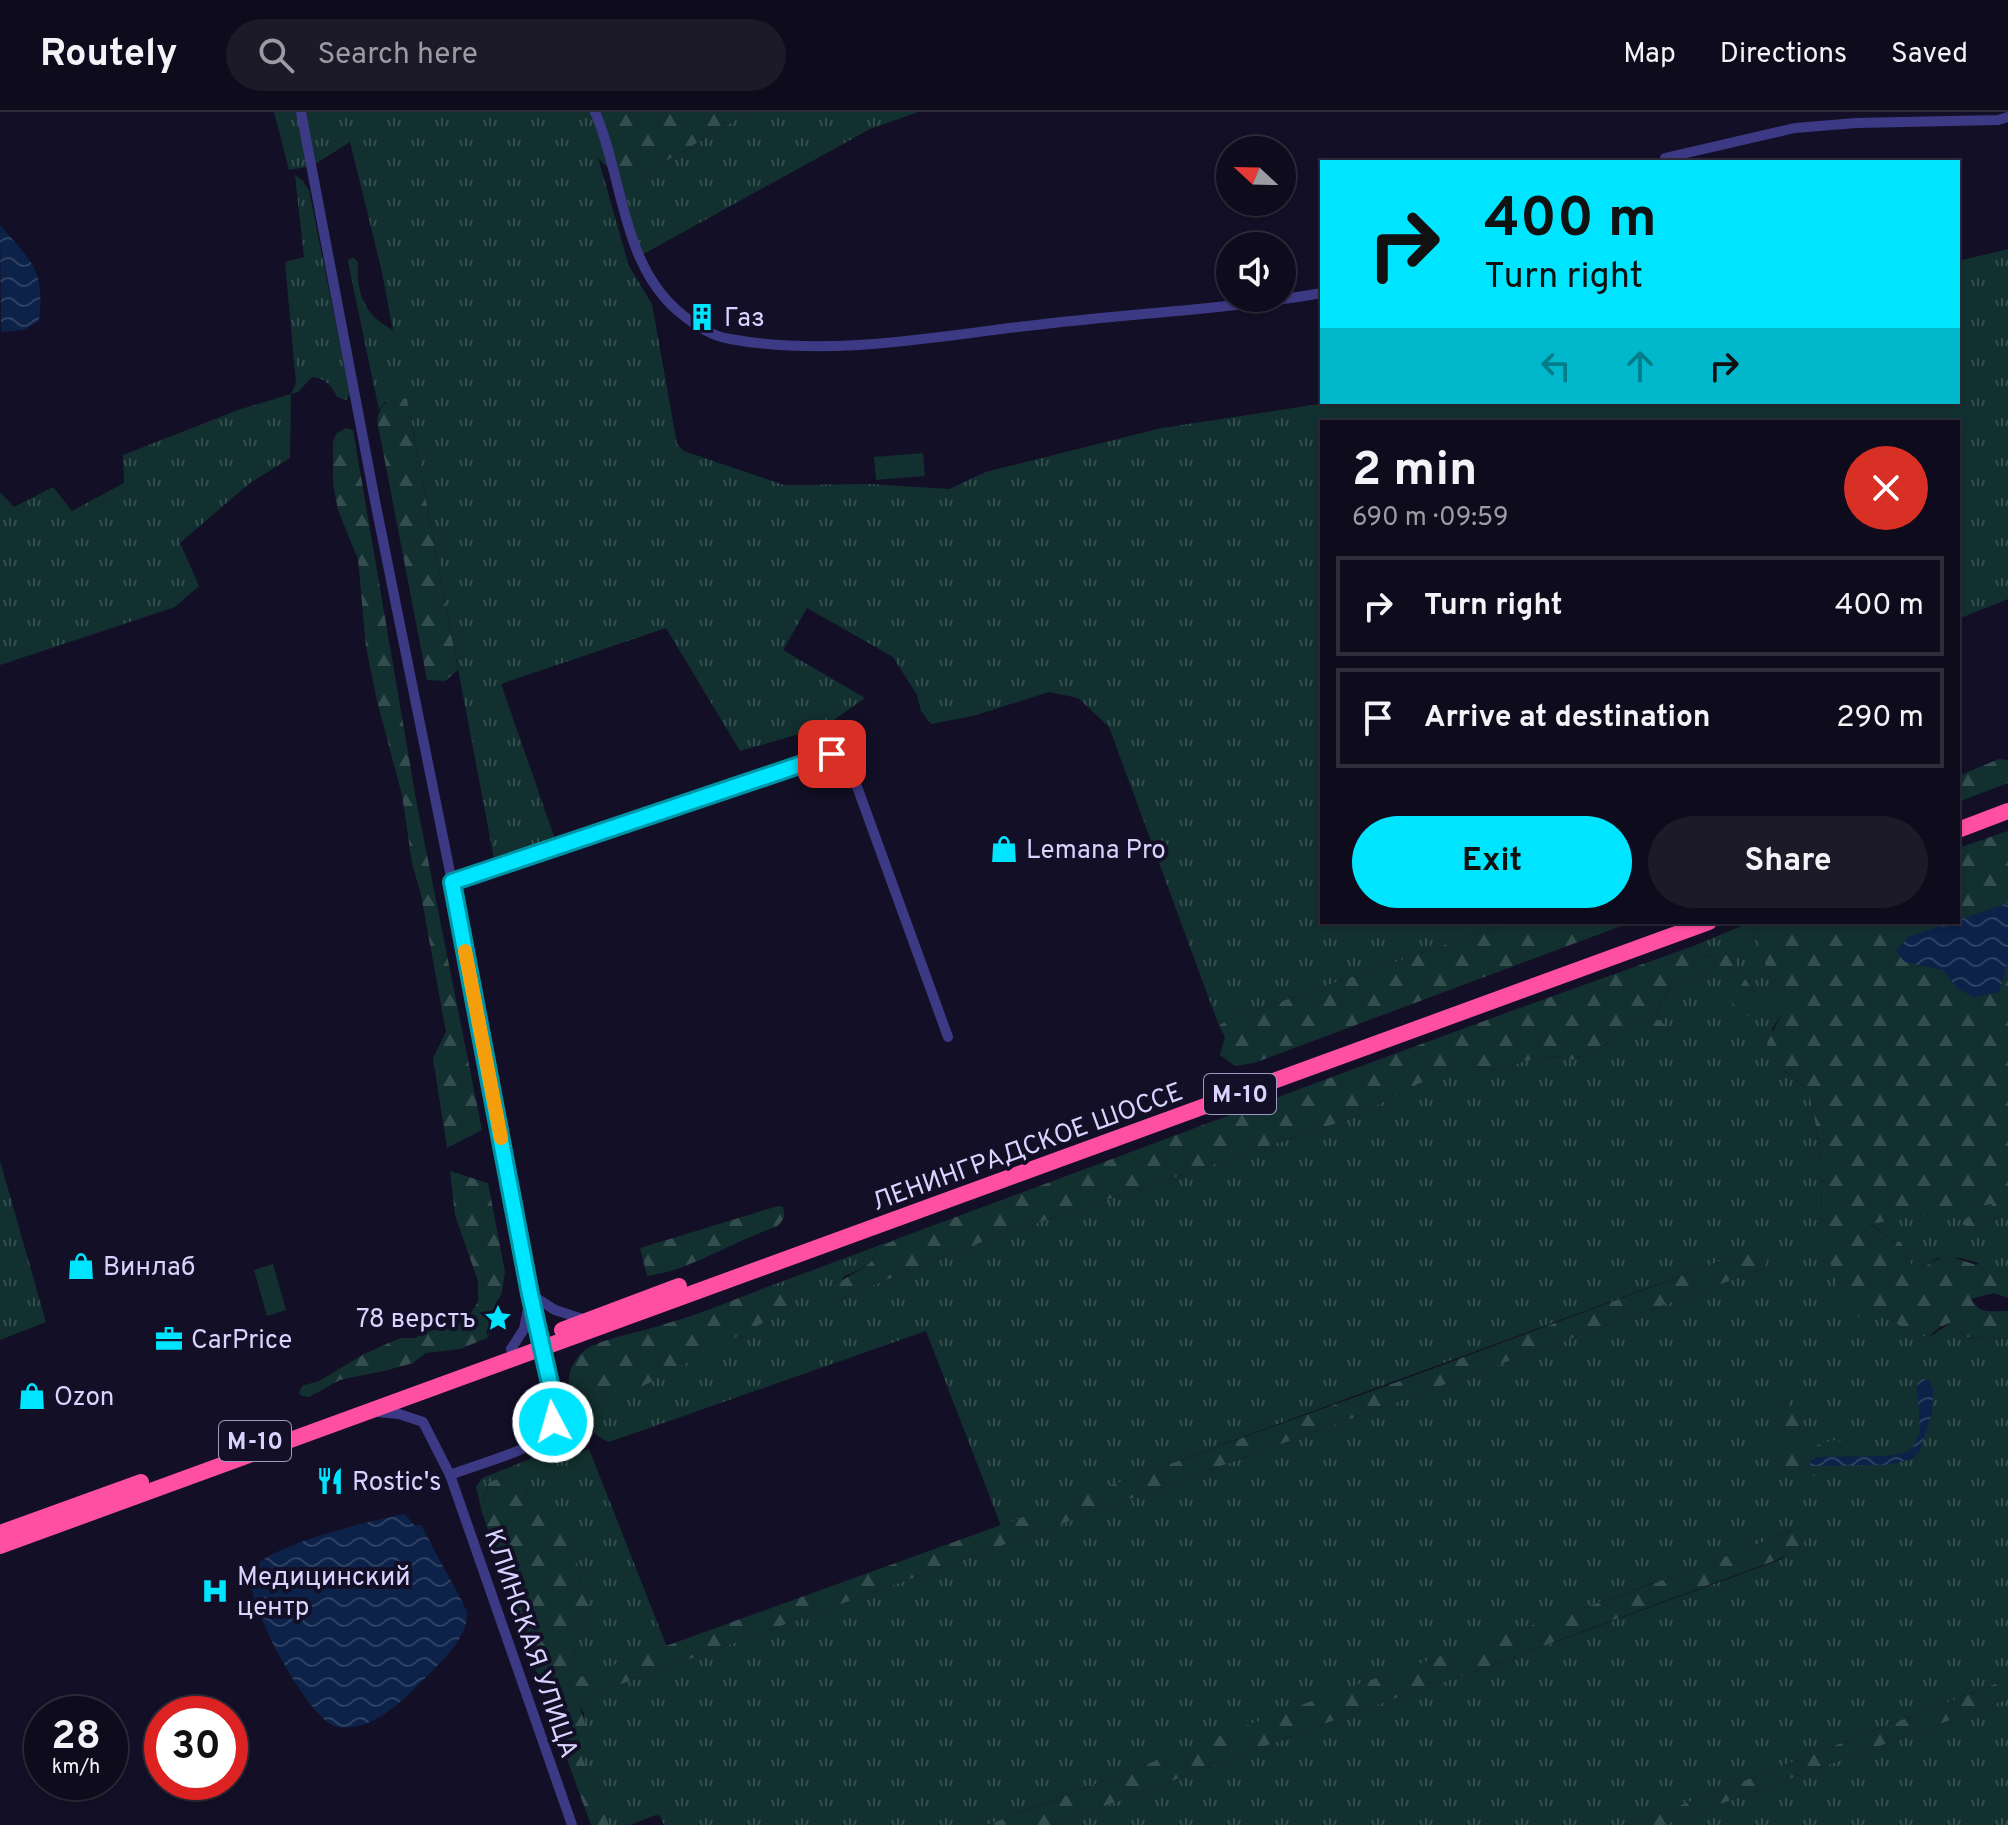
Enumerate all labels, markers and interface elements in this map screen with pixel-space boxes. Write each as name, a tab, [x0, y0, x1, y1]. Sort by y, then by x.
search box	[226, 19, 786, 91]
text: Routely	[40, 31, 178, 80]
icon: search	[254, 33, 298, 77]
text: Search here	[318, 37, 478, 74]
text: Map	[1623, 37, 1676, 73]
text: Directions	[1720, 37, 1847, 73]
text: Saved	[1891, 37, 1968, 73]
north arrow	[1216, 136, 1296, 216]
map controls	[1216, 136, 1296, 312]
text: 400 m	[1484, 186, 1657, 256]
icon: right	[1352, 192, 1456, 296]
button: sound	[1216, 232, 1296, 312]
text: Turn right	[1484, 255, 1643, 301]
building icon: Газ	[687, 302, 717, 332]
place label: Газ	[724, 303, 765, 336]
icon: left	[1534, 344, 1578, 388]
icon: ahead	[1618, 344, 1662, 388]
icon: right	[1702, 344, 1746, 388]
text: 2 min	[1352, 442, 1477, 502]
button: close	[1844, 446, 1928, 530]
text: 690 m · 09:59	[1352, 502, 1508, 535]
icon: right	[1356, 584, 1400, 628]
text: Turn right	[1424, 588, 1562, 625]
text: 400 m	[1835, 588, 1924, 625]
icon: arrive	[1356, 696, 1400, 740]
text: Arrive at destination	[1424, 700, 1710, 737]
text: 290 m	[1836, 700, 1924, 737]
pin	[798, 720, 866, 788]
icon: arrive	[810, 732, 854, 776]
button: Exit	[1352, 816, 1632, 908]
button: Share	[1648, 816, 1928, 908]
shop icon: Lemana Pro	[989, 834, 1019, 864]
place label: Lemana Pro	[1026, 835, 1166, 868]
road number: М-10	[1204, 1074, 1276, 1114]
street label: ЛЕНИНГРАДСКОЕ ШОССЕ	[868, 1077, 1188, 1220]
shop icon: Винлаб	[66, 1251, 96, 1281]
place label: Винлаб	[103, 1252, 196, 1285]
place icon: 78 верстъ	[483, 1303, 513, 1333]
place label: 78 верстъ	[356, 1304, 476, 1337]
office icon: CarPrice	[154, 1324, 184, 1354]
place label: CarPrice	[191, 1325, 292, 1358]
position arrow	[511, 1380, 595, 1464]
shop icon: Ozon	[17, 1381, 47, 1411]
place label: Ozon	[54, 1382, 114, 1415]
road number: М-10	[219, 1421, 291, 1461]
restaurant icon: Rostic's	[315, 1466, 345, 1496]
place label: Rostic's	[352, 1467, 442, 1500]
street label: КЛИНСКАЯ УЛИЦА	[475, 1525, 584, 1763]
place label: Медицинский центр	[237, 1562, 411, 1625]
hospital icon: Медицинский центр	[200, 1576, 230, 1606]
speed limit sign: 30	[144, 1696, 248, 1800]
text: 28	[51, 1713, 101, 1763]
text: km/h	[52, 1755, 100, 1781]

